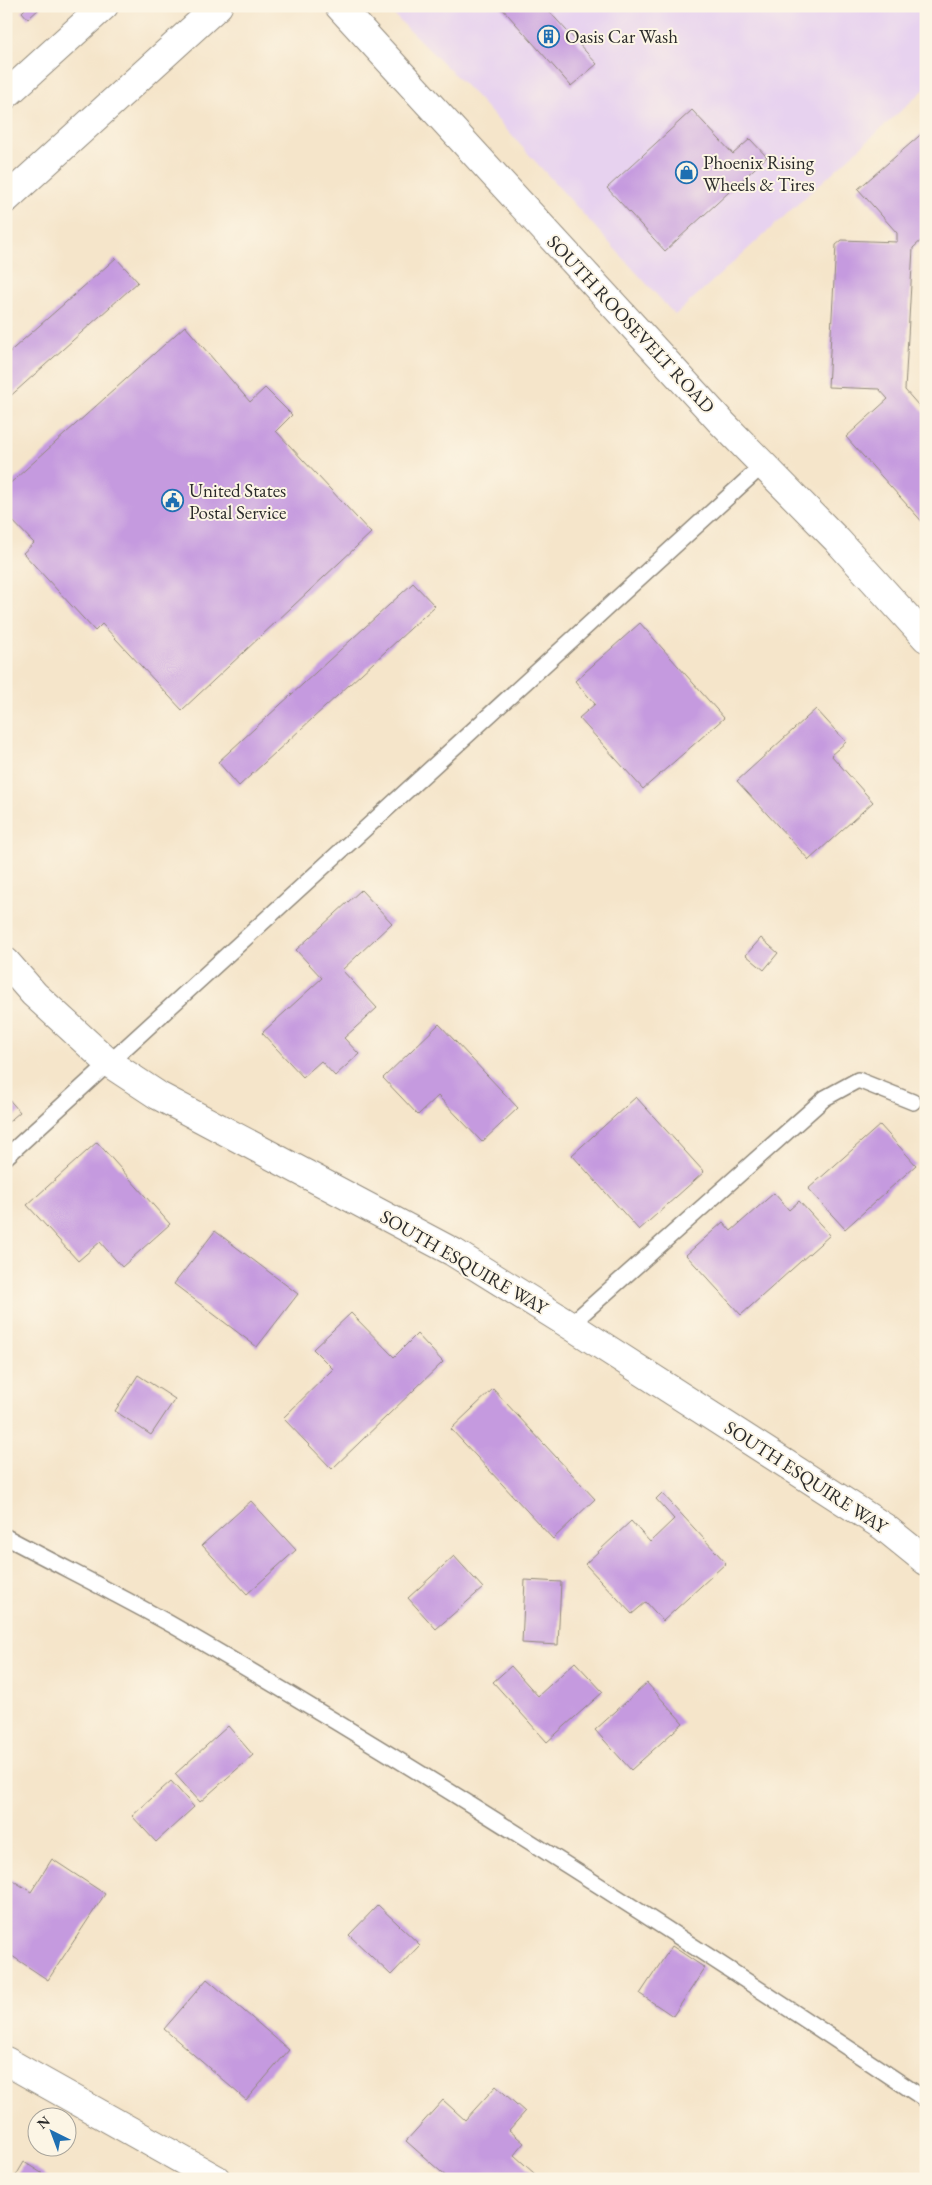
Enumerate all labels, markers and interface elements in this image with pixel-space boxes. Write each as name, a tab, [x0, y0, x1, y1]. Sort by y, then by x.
building icon: Oasis Car Wash	[537, 24, 561, 48]
place label: Oasis Car Wash	[565, 24, 678, 49]
place label: Phoenix Rising Wheels & Tires	[703, 150, 815, 197]
shop icon: Phoenix Rising Wheels & Tires	[675, 161, 699, 185]
street label: SOUTH ROOSEVELT ROAD	[542, 229, 720, 419]
place label: United States Postal Service	[189, 478, 286, 525]
public building icon: United States Postal Service	[161, 489, 185, 513]
street label: SOUTH ESQUIRE WAY	[376, 1204, 553, 1321]
street label: SOUTH ESQUIRE WAY	[720, 1415, 893, 1540]
north arrow	[28, 2108, 78, 2158]
text: N	[33, 2111, 54, 2133]

